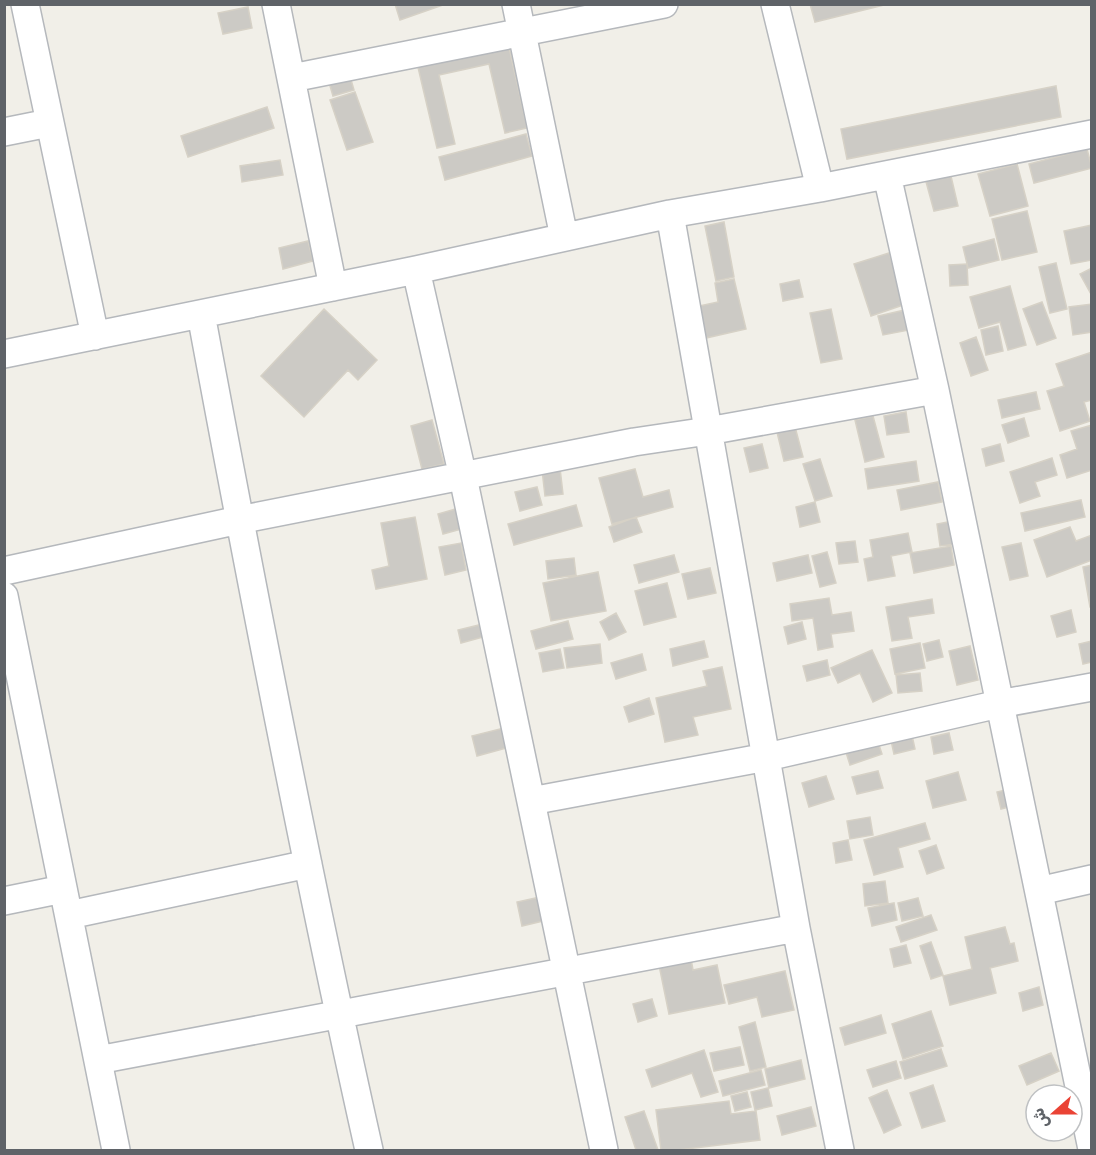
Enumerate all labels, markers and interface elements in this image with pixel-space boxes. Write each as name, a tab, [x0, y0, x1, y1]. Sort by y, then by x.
north arrow	[1024, 1083, 1084, 1143]
text: ش	[1028, 1105, 1053, 1131]

